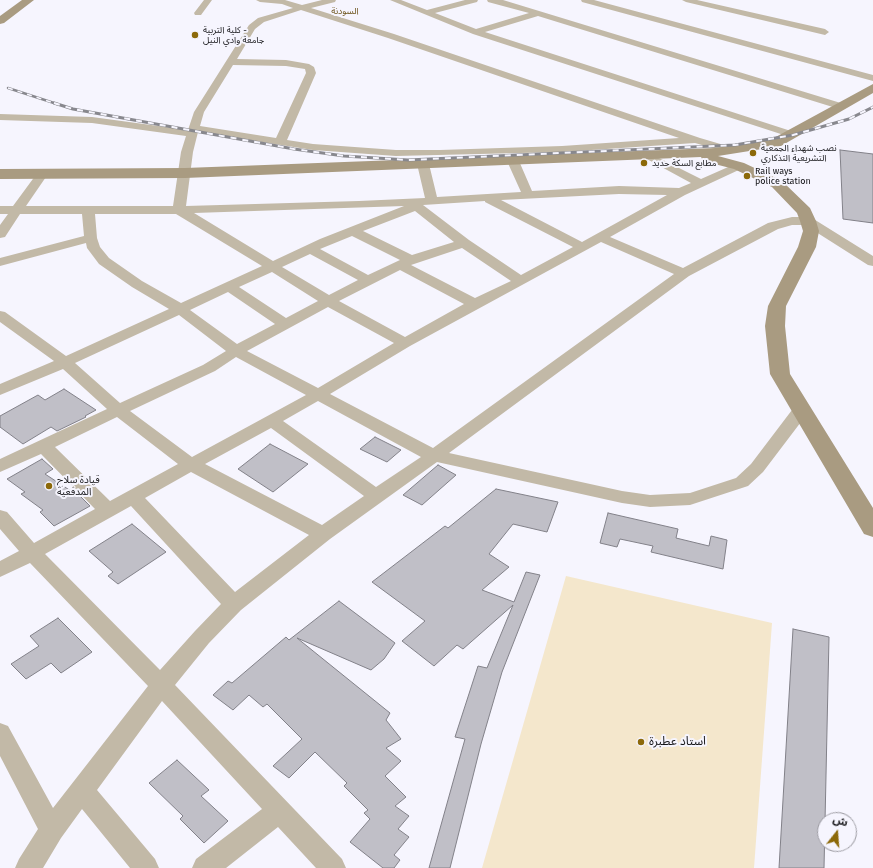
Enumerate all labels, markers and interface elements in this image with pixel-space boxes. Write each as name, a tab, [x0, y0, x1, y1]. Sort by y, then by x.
district label: السودنة	[331, 6, 359, 16]
place label: كلية التربية - جامعة وادي النيل	[203, 25, 264, 46]
marker: كلية التربية - جامعة وادي النيل	[190, 30, 200, 40]
place label: نصب شهداء الجمعية التشريعية التذكاري	[761, 143, 837, 164]
marker: نصب شهداء الجمعية التشريعية التذكاري	[748, 148, 758, 158]
marker: مطابع السكة حديد	[639, 158, 649, 168]
place label: مطابع السكة حديد	[652, 158, 716, 168]
place label: Rail ways police station	[755, 166, 811, 187]
marker: Rail ways police station	[742, 171, 752, 181]
place label: قيادة سلاح المدفعية	[57, 474, 100, 498]
marker: قيادة سلاح المدفعية	[44, 481, 54, 491]
place label: استاد عطبرة	[649, 735, 706, 749]
marker: استاد عطبرة	[636, 737, 646, 747]
north arrow	[817, 812, 857, 852]
text: ش	[831, 813, 849, 829]

